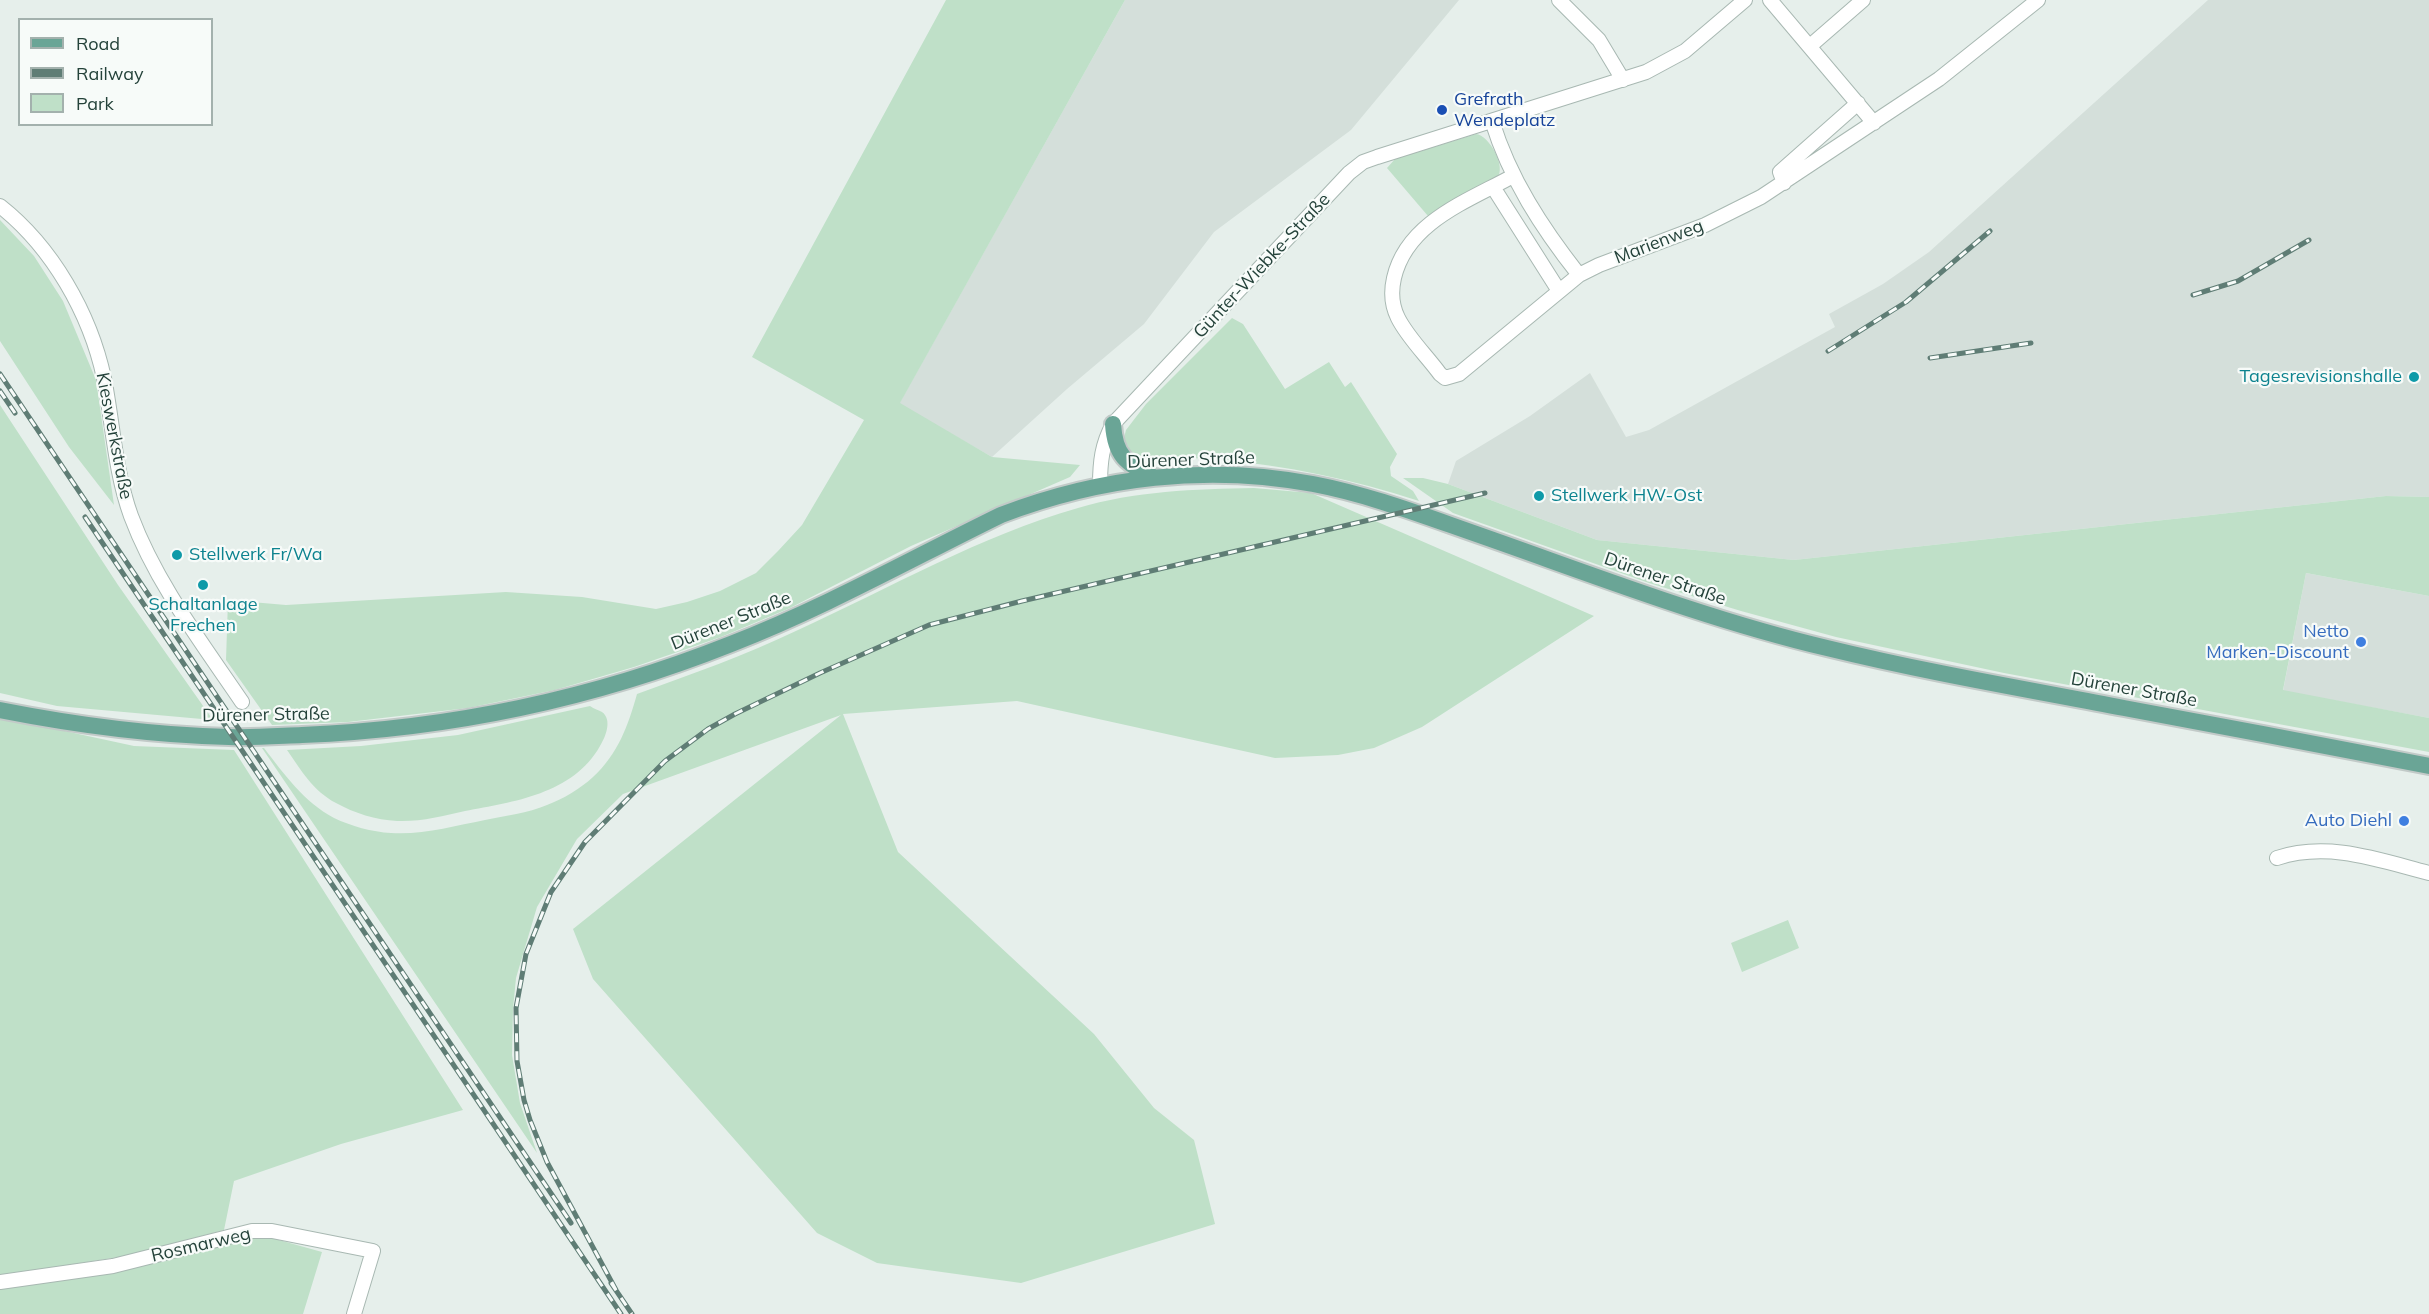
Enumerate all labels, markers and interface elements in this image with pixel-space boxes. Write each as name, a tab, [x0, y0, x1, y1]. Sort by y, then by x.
legend	[18, 18, 213, 126]
text: Road	[76, 32, 120, 55]
text: Railway	[76, 62, 144, 85]
place label: Grefrath Wendeplatz	[1454, 89, 1555, 132]
text: Park	[76, 92, 114, 115]
marker: Grefrath Wendeplatz	[1435, 103, 1449, 117]
street label: Günter-Wiebke-Straße	[1189, 189, 1335, 343]
street label: Marienweg	[1611, 215, 1707, 269]
place label: Tagesrevisionshalle	[2240, 366, 2402, 388]
marker: Tagesrevisionshalle	[2407, 370, 2421, 384]
street label: Kieswerkstraße	[91, 371, 137, 501]
street label: Dürener Straße	[1127, 447, 1255, 473]
place label: Stellwerk HW-Ost	[1551, 485, 1702, 507]
marker: Stellwerk HW-Ost	[1532, 489, 1546, 503]
place label: Stellwerk Fr/Wa	[189, 544, 322, 566]
marker: Stellwerk Fr/Wa	[170, 548, 184, 562]
street label: Dürener Straße	[1601, 548, 1729, 610]
marker: Schaltanlage Frechen	[196, 578, 210, 592]
street label: Dürener Straße	[668, 587, 794, 655]
place label: Schaltanlage Frechen	[148, 594, 258, 636]
place label: Netto Marken-Discount	[2206, 621, 2349, 664]
marker: Netto Marken-Discount	[2354, 635, 2368, 649]
street label: Dürener Straße	[2069, 668, 2199, 712]
street label: Dürener Straße	[202, 703, 330, 727]
place label: Auto Diehl	[2305, 810, 2392, 832]
marker: Auto Diehl	[2397, 814, 2411, 828]
street label: Rosmarweg	[149, 1223, 253, 1267]

